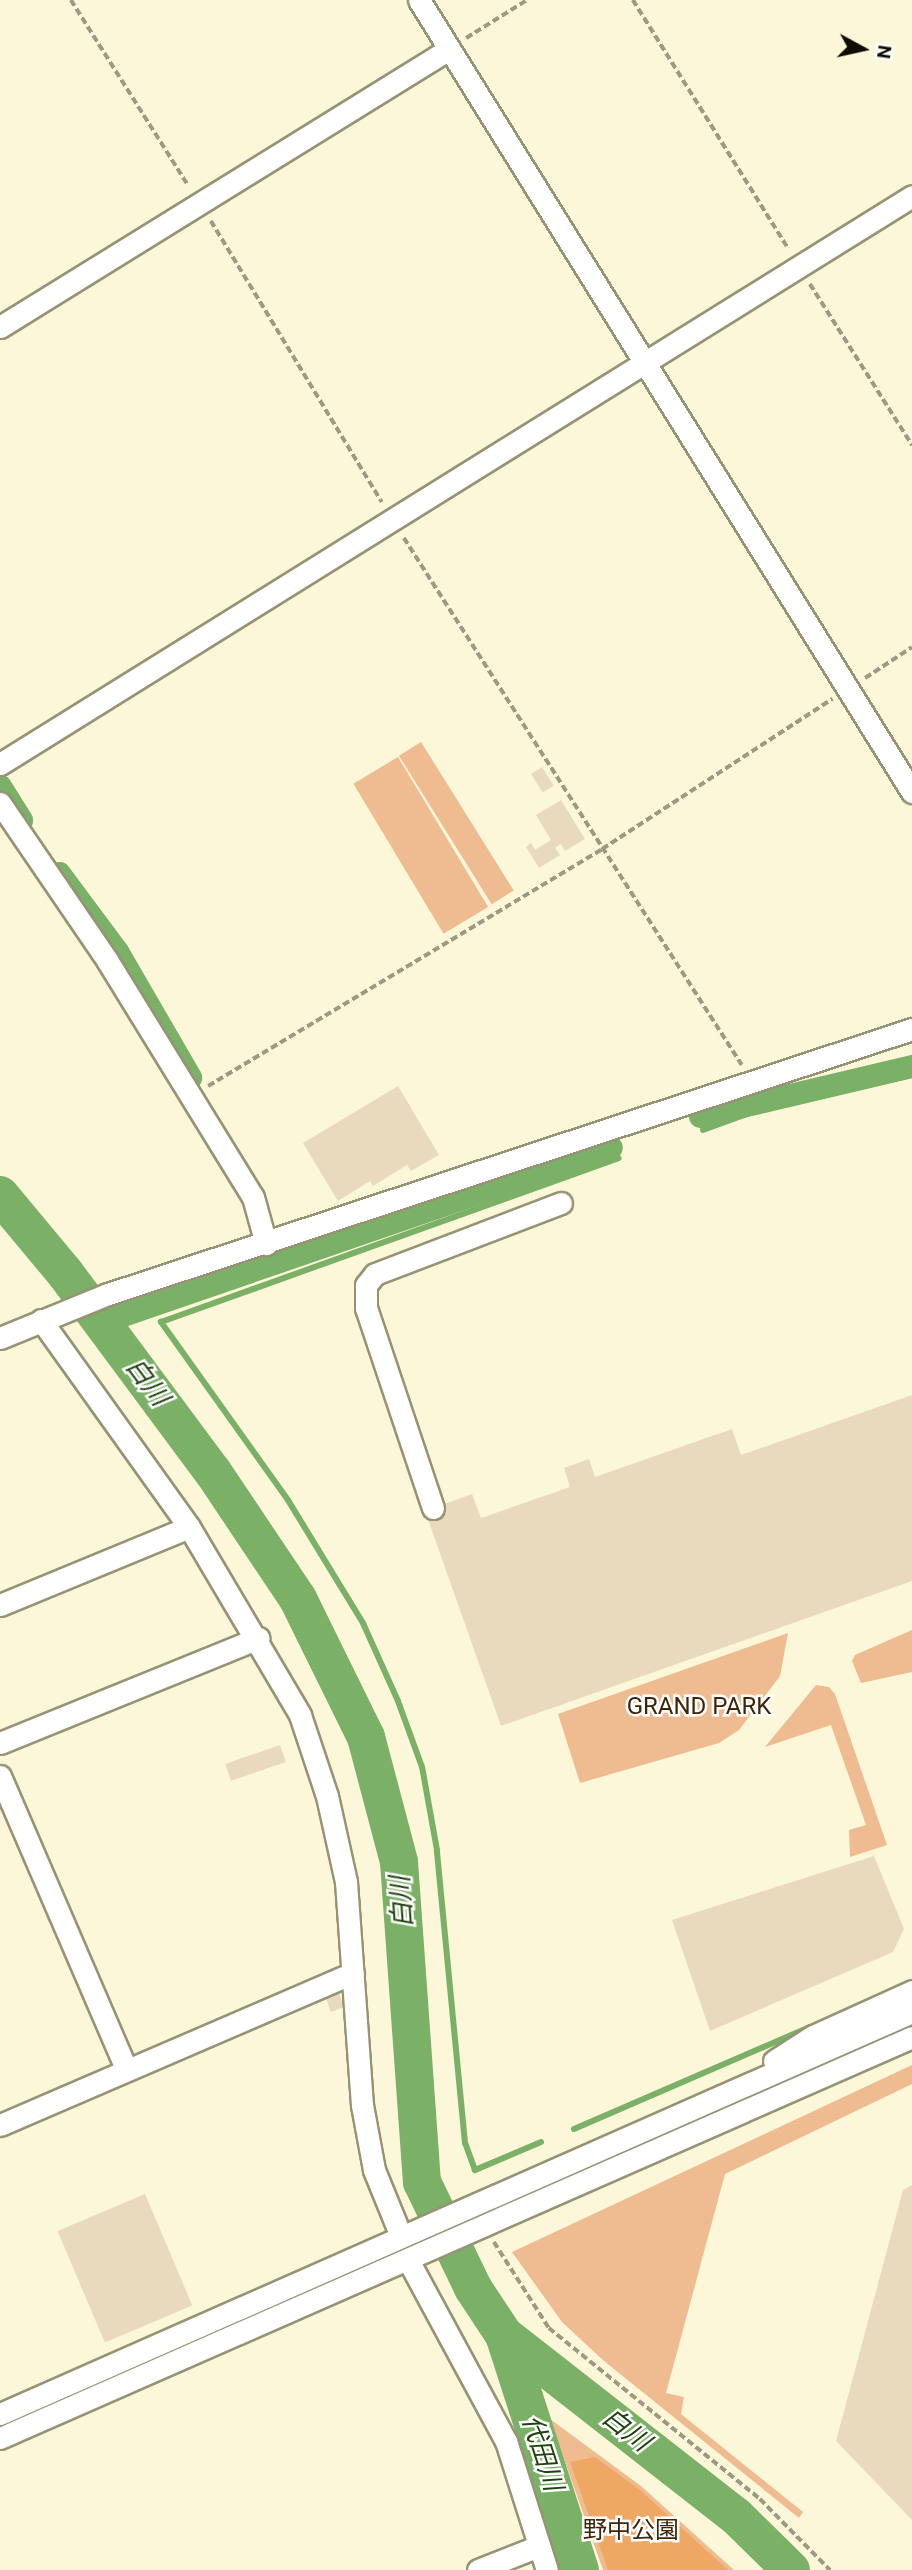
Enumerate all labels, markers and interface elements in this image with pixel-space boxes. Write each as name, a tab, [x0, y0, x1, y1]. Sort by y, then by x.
north arrow	[828, 14, 898, 84]
text: N	[872, 44, 897, 60]
water label: 白川	[119, 1352, 175, 1412]
park label: GRAND PARK	[627, 1693, 771, 1721]
water label: 白川	[385, 1875, 419, 1929]
water label: 白川	[596, 2402, 656, 2458]
water label: 代田川	[515, 2411, 569, 2495]
park label: 野中公園	[583, 2517, 679, 2545]

